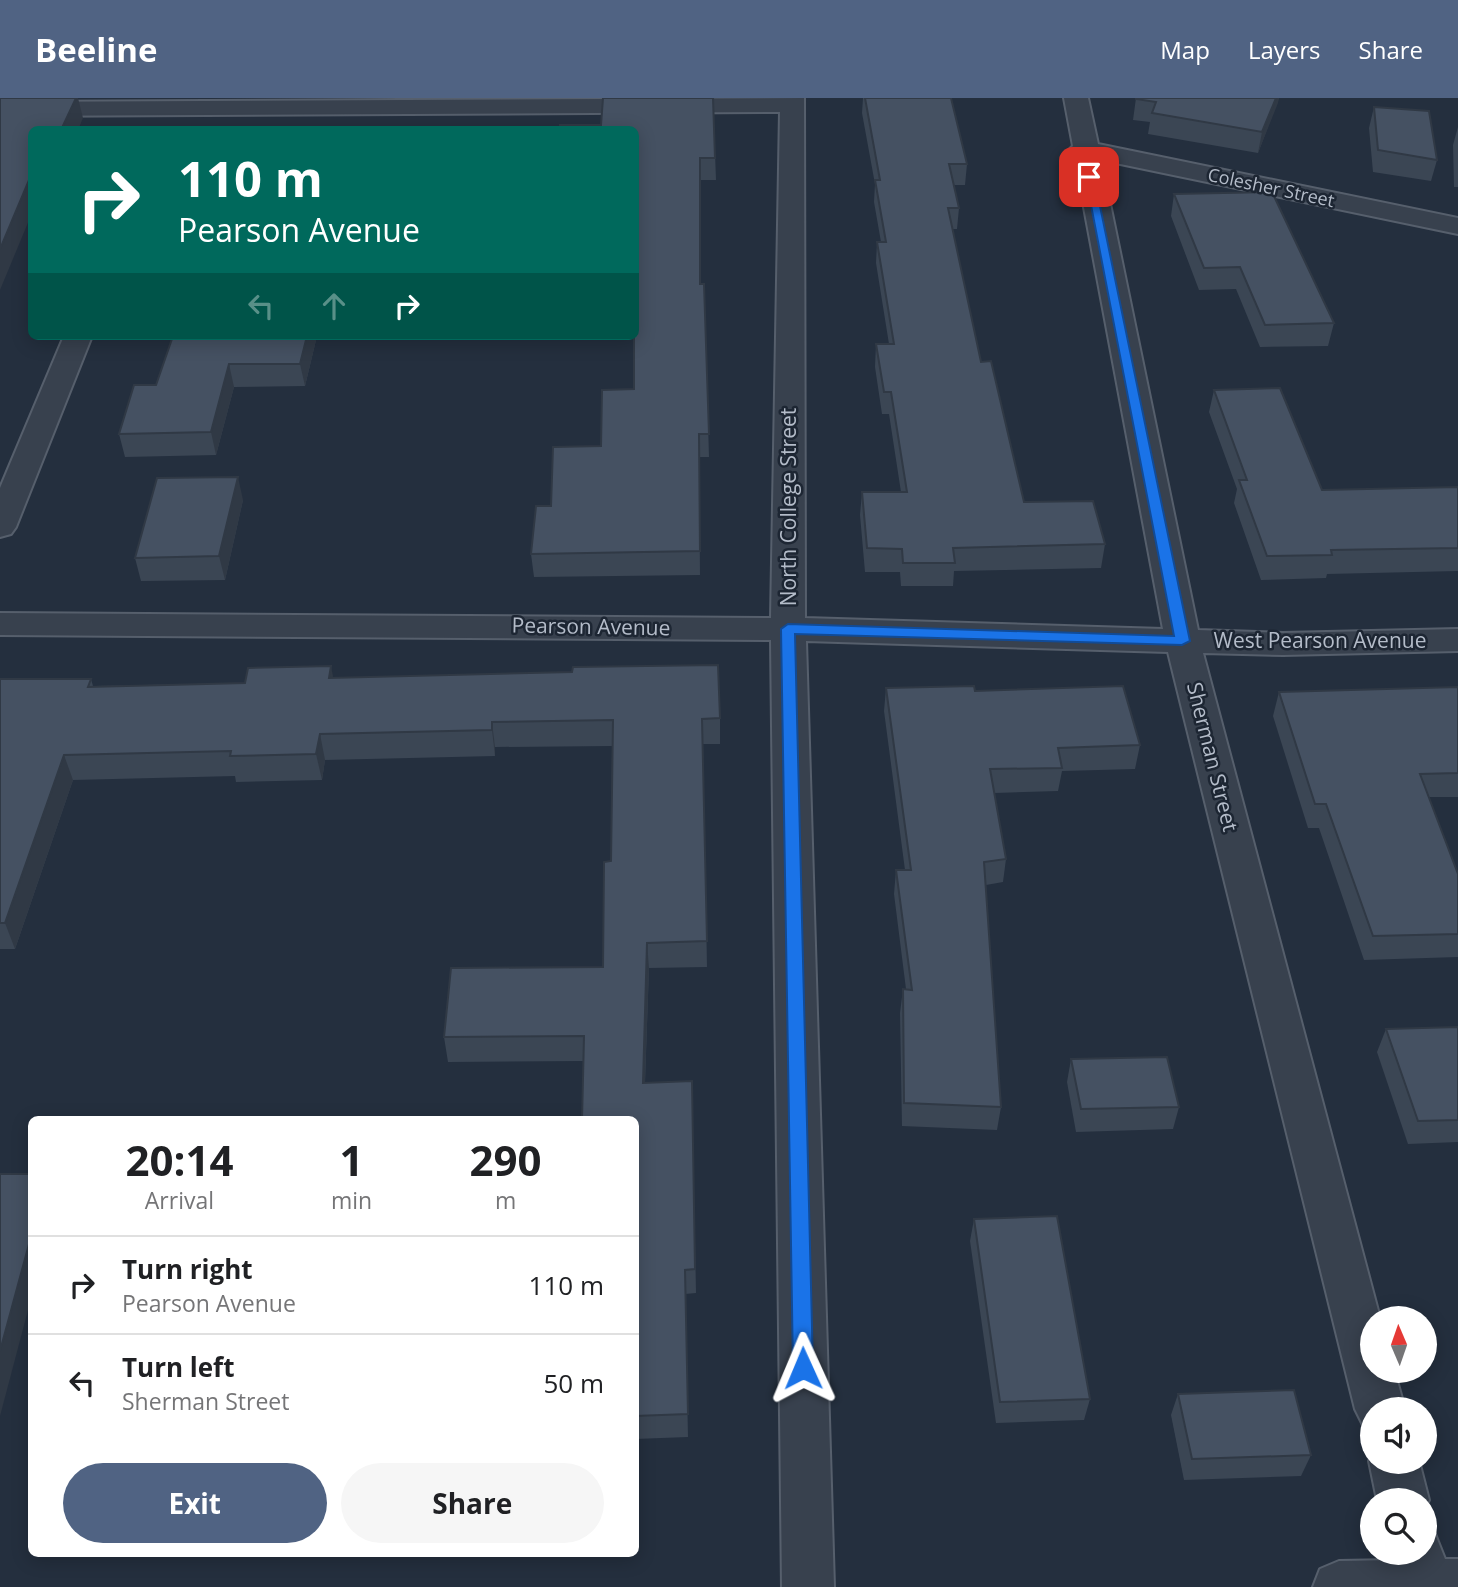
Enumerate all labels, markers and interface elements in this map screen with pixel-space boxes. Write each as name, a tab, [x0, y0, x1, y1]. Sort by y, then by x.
text: Beeline	[35, 27, 158, 72]
text: Map	[1160, 33, 1210, 66]
text: Layers	[1248, 33, 1321, 66]
text: Share	[1359, 33, 1423, 66]
text: 110 m	[178, 145, 323, 211]
pin	[1059, 147, 1119, 207]
icon: right	[63, 154, 154, 245]
icon: arrive	[1070, 158, 1108, 196]
street label: Colesher Street	[1206, 162, 1337, 212]
text: Pearson Avenue	[178, 208, 420, 251]
icon: left	[242, 287, 280, 325]
icon: ahead	[315, 287, 353, 325]
icon: right	[388, 287, 426, 325]
street label: North College Street	[774, 408, 802, 606]
street label: Pearson Avenue	[511, 611, 671, 641]
street label: West Pearson Avenue	[1214, 626, 1426, 654]
street label: Sherman Street	[1181, 679, 1245, 834]
text: 20:14	[125, 1131, 233, 1188]
text: 1	[339, 1131, 364, 1188]
text: 290	[470, 1131, 542, 1188]
text: Arrival	[145, 1184, 214, 1216]
text: min	[331, 1184, 372, 1216]
text: m	[495, 1184, 516, 1216]
text: Turn right	[122, 1251, 253, 1287]
icon: right	[63, 1266, 101, 1304]
text: 110 m	[529, 1267, 604, 1303]
text: Pearson Avenue	[122, 1287, 296, 1319]
north arrow	[1360, 1306, 1437, 1382]
map controls	[1360, 1306, 1437, 1565]
position arrow	[766, 1331, 840, 1405]
text: Turn left	[122, 1349, 234, 1385]
icon: left	[63, 1364, 101, 1402]
text: 50 m	[543, 1365, 604, 1401]
text: Sherman Street	[122, 1385, 289, 1417]
button: sound	[1360, 1397, 1437, 1474]
button: Exit	[63, 1463, 327, 1543]
button: Share	[341, 1463, 604, 1543]
button: search	[1360, 1488, 1437, 1565]

